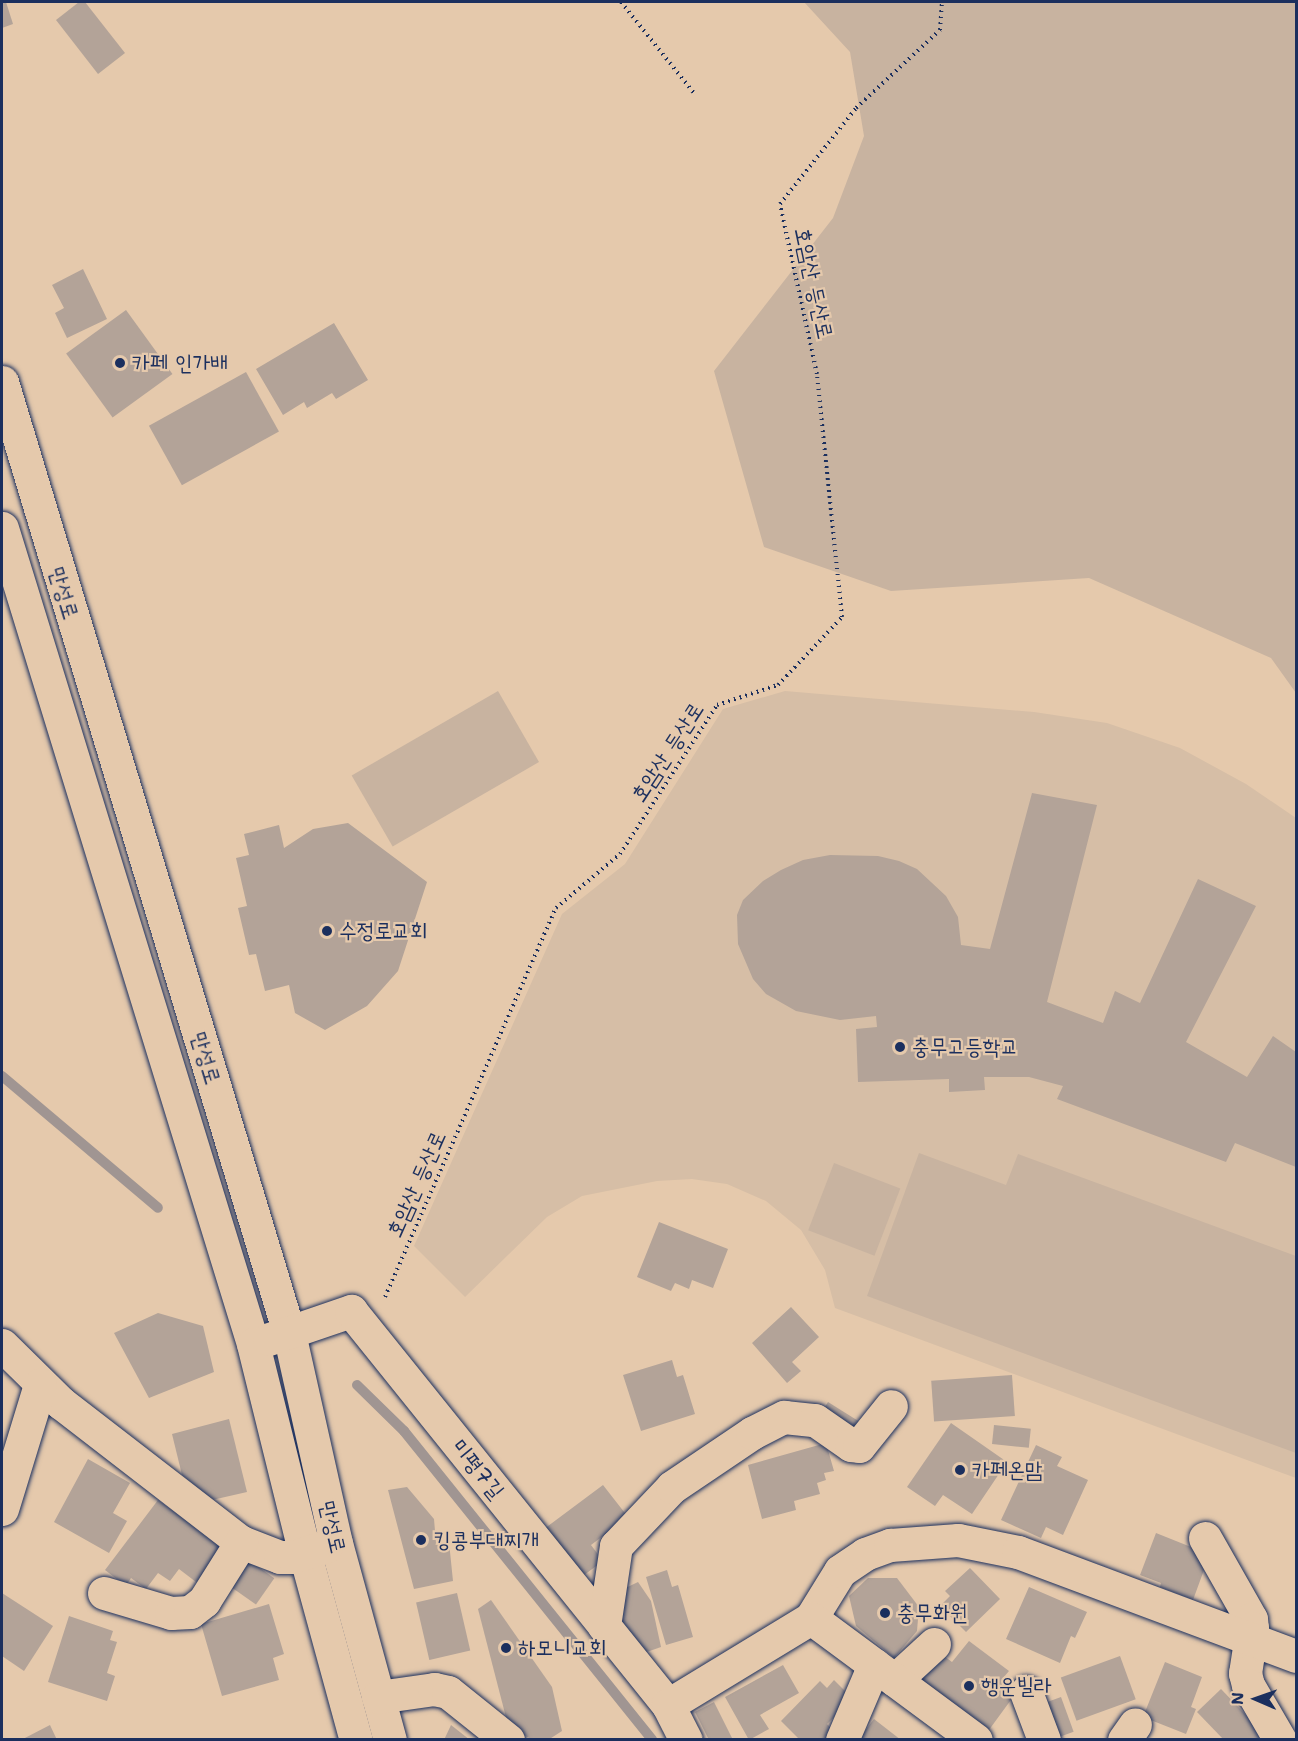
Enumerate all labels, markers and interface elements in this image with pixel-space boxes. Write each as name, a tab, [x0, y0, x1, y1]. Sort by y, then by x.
street label: 호암산 등산로	[789, 225, 839, 341]
place label: 카페 인가배	[132, 350, 228, 376]
marker: 카페 인가배	[113, 356, 127, 370]
street label: 만성로	[44, 564, 84, 622]
street label: 호암산 등산로	[625, 697, 709, 807]
place label: 수정로교회	[339, 918, 428, 944]
marker: 수정로교회	[320, 924, 334, 938]
street label: 만성로	[186, 1029, 226, 1087]
place label: 충무고등학교	[912, 1034, 1018, 1060]
marker: 충무고등학교	[893, 1040, 907, 1054]
street label: 호암산 등산로	[381, 1127, 451, 1241]
street label: 미평7길	[446, 1434, 510, 1504]
place label: 카페온맘	[972, 1457, 1043, 1483]
marker: 카페온맘	[953, 1463, 967, 1477]
street label: 만성로	[314, 1498, 352, 1556]
place label: 킹콩부대찌개	[433, 1527, 539, 1553]
marker: 킹콩부대찌개	[414, 1533, 428, 1547]
place label: 충무화원	[897, 1600, 968, 1626]
marker: 충무화원	[878, 1606, 892, 1620]
place label: 하모니교회	[518, 1635, 607, 1661]
marker: 하모니교회	[499, 1641, 513, 1655]
north arrow	[1226, 1669, 1286, 1729]
place label: 행운빌라	[981, 1673, 1052, 1699]
marker: 행운빌라	[962, 1679, 976, 1693]
text: N	[1227, 1692, 1248, 1705]

